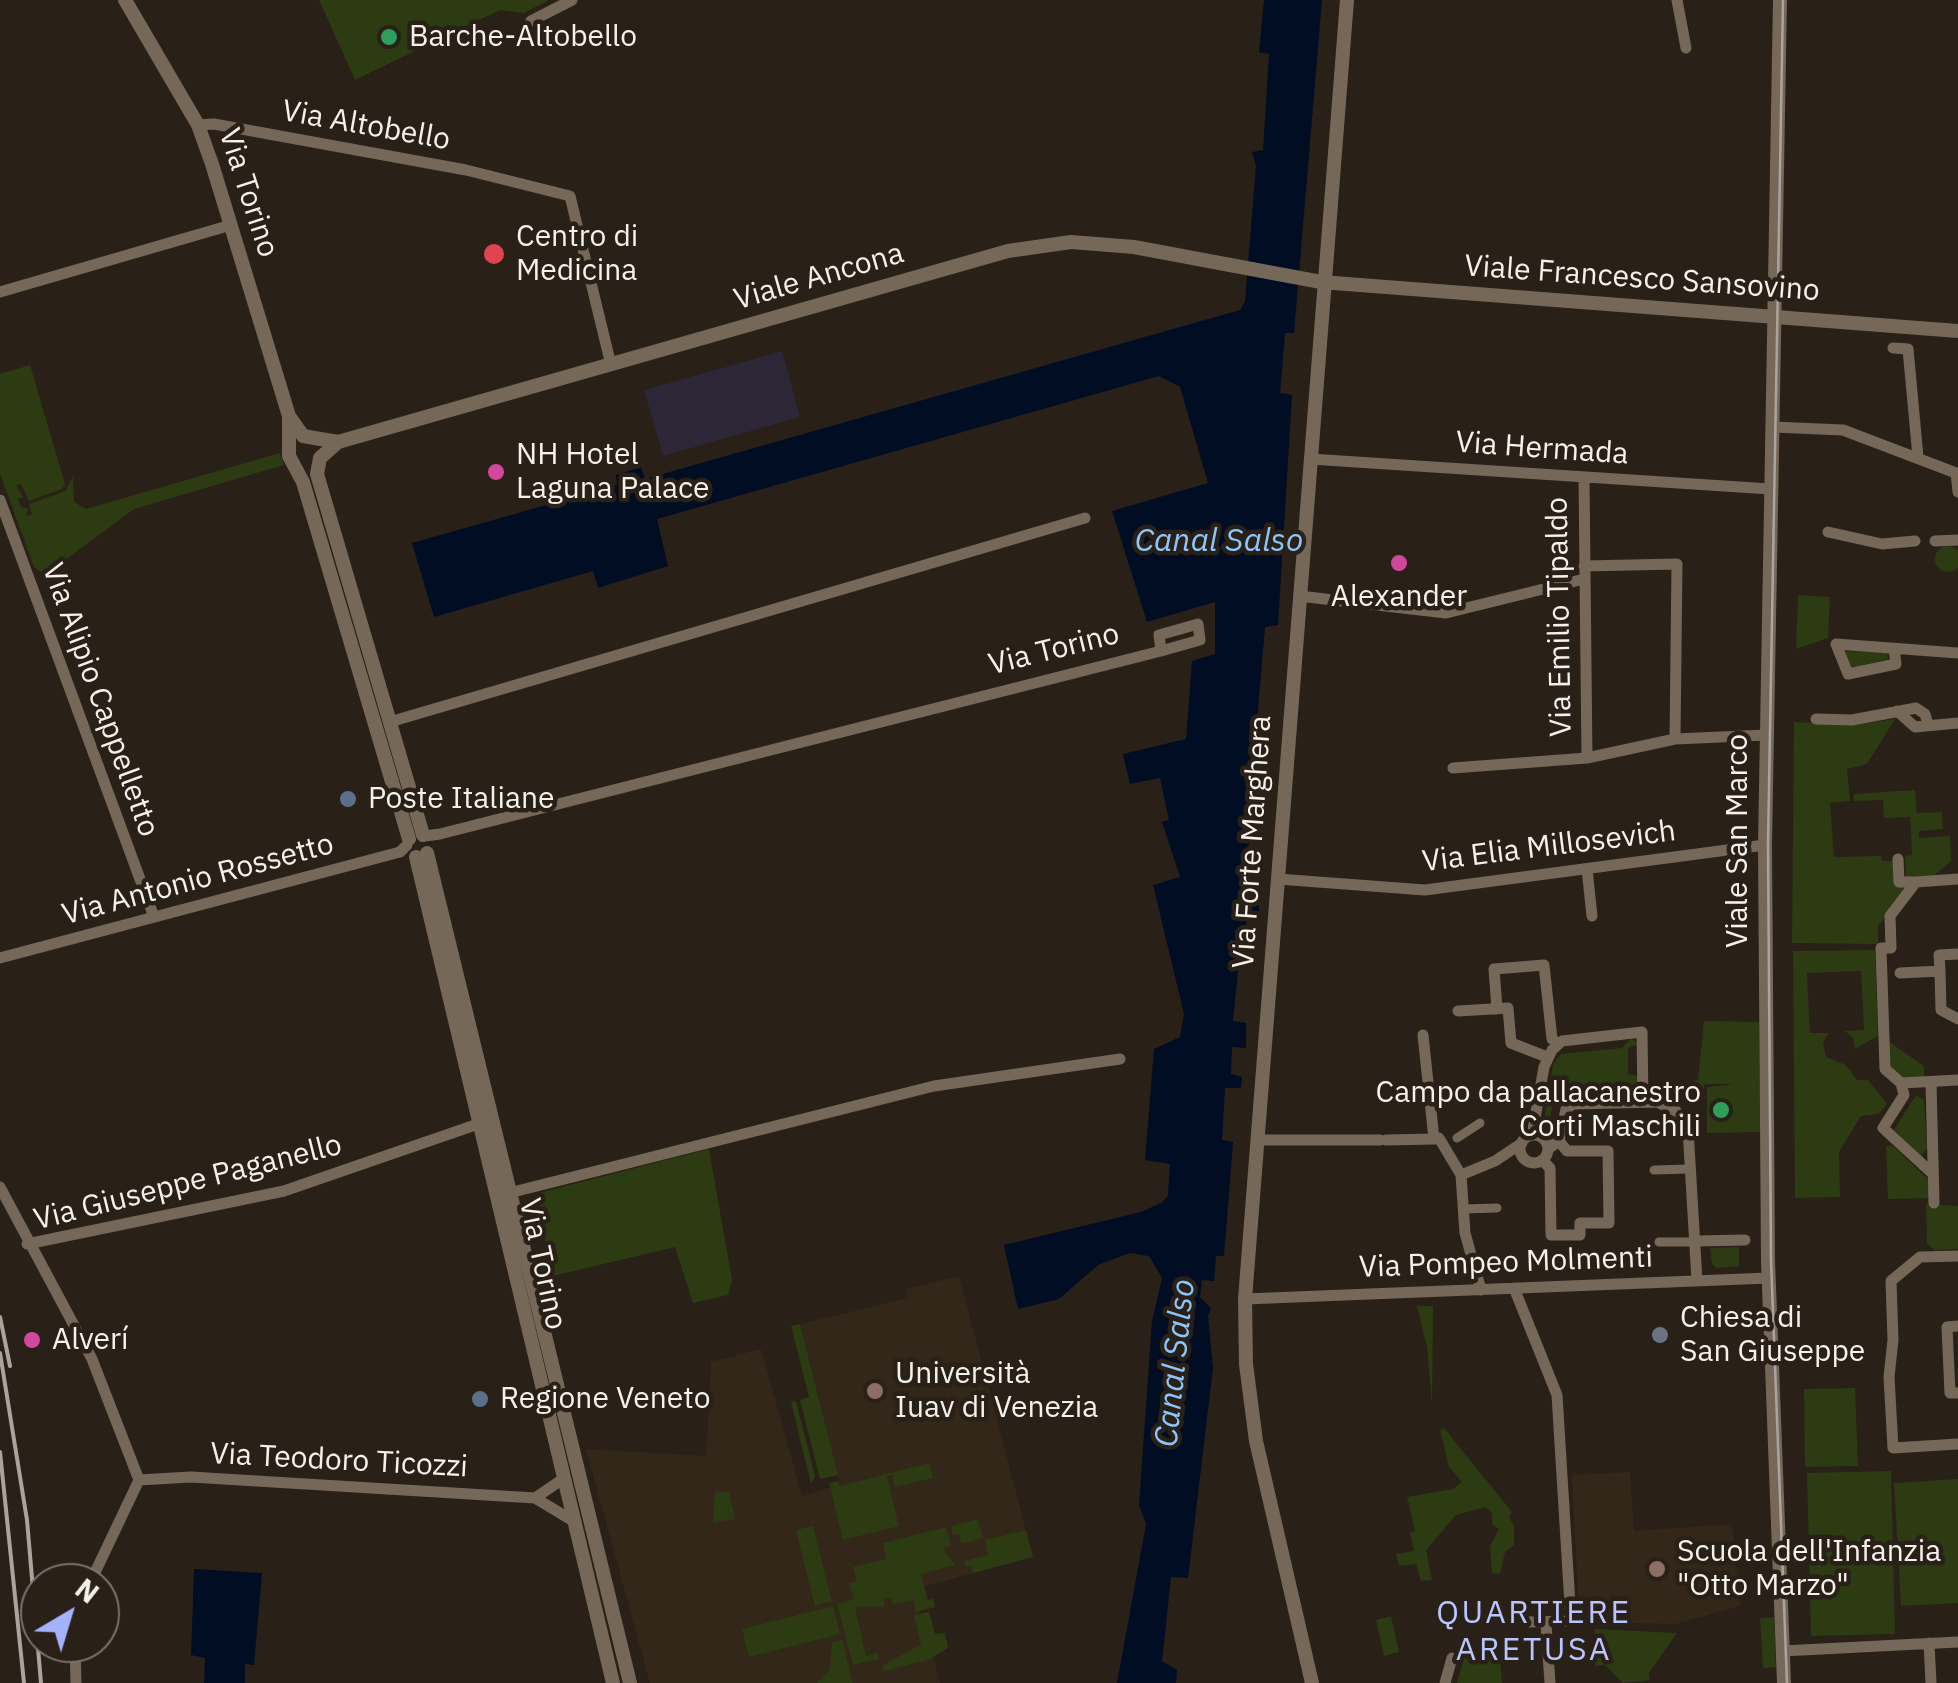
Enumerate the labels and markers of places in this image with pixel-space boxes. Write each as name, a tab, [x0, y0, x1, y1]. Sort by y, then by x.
place label: Barche-Altobello	[409, 19, 637, 55]
marker: Barche-Altobello	[378, 26, 400, 48]
place label: Centro di Medicina	[516, 219, 638, 290]
marker: Centro di Medicina	[481, 241, 507, 267]
place label: NH Hotel Laguna Palace	[516, 437, 709, 508]
marker: NH Hotel Laguna Palace	[485, 461, 507, 483]
marker: Alexander	[1388, 552, 1410, 574]
place label: Alexander	[1331, 579, 1467, 615]
place label: Poste Italiane	[368, 781, 554, 817]
marker: Poste Italiane	[337, 788, 359, 810]
place label: Campo da pallacanestro Corti Maschili	[1376, 1075, 1701, 1146]
marker: Campo da pallacanestro Corti Maschili	[1710, 1099, 1732, 1121]
place label: Chiesa di San Giuseppe	[1680, 1300, 1865, 1370]
place label: Alverí	[52, 1322, 129, 1358]
marker: Chiesa di San Giuseppe	[1649, 1324, 1671, 1346]
marker: Alverí	[21, 1329, 43, 1351]
place label: Università Iuav di Venezia	[895, 1356, 1098, 1426]
marker: Università Iuav di Venezia	[864, 1380, 886, 1402]
place label: Regione Veneto	[500, 1381, 711, 1417]
marker: Regione Veneto	[469, 1388, 491, 1410]
place label: Scuola dell'Infanzia "Otto Marzo"	[1677, 1534, 1941, 1604]
marker: Scuola dell'Infanzia "Otto Marzo"	[1646, 1558, 1668, 1580]

